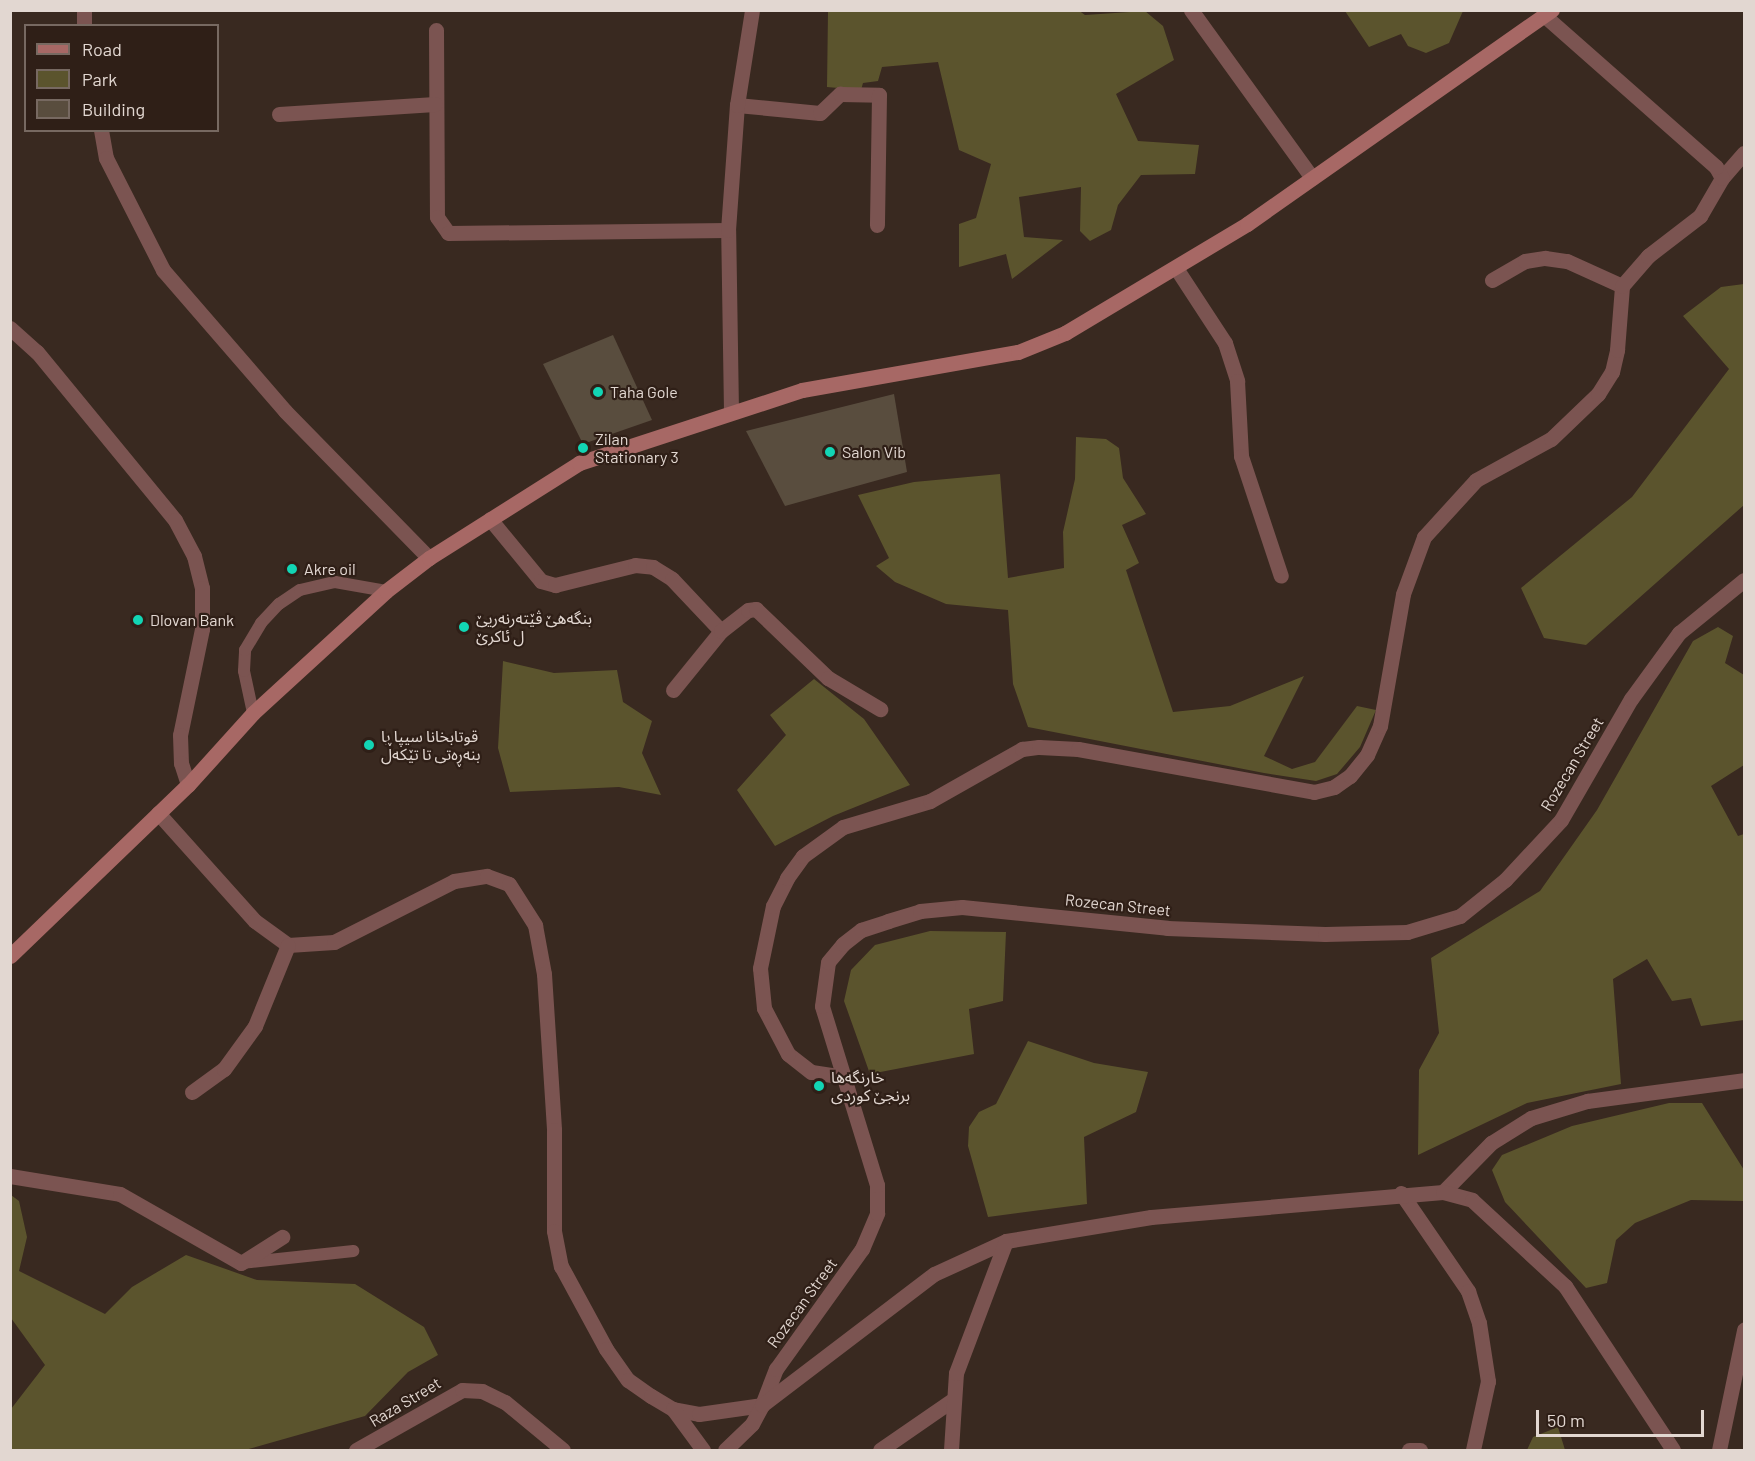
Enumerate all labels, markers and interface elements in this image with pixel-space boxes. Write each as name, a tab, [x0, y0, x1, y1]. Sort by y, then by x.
legend	[24, 24, 219, 132]
text: Road	[82, 38, 122, 60]
text: Park	[82, 68, 117, 90]
text: Building	[82, 98, 145, 120]
place label: Taha Gole	[610, 382, 678, 402]
marker: Taha Gole	[591, 385, 605, 399]
place label: Zilan Stationary 3	[595, 429, 679, 467]
marker: Zilan Stationary 3	[576, 441, 590, 455]
place label: Salon Vib	[842, 442, 906, 462]
marker: Salon Vib	[823, 445, 837, 459]
place label: Akre oil	[304, 559, 356, 579]
marker: Akre oil	[285, 562, 299, 576]
place label: بنگەهێ ڤێتەرنەریێ ل ئاکرێ	[476, 608, 592, 646]
place label: Dlovan Bank	[150, 610, 234, 630]
marker: Dlovan Bank	[131, 613, 145, 627]
marker: بنگەهێ ڤێتەرنەریێ ل ئاکرێ	[457, 620, 471, 634]
street label: Rozecan Street	[1536, 714, 1608, 814]
place label: قوتابخانا سیپا یا بنەڕەتی تا تێکەڵ	[381, 726, 480, 764]
marker: قوتابخانا سیپا یا بنەڕەتی تا تێکەڵ	[362, 738, 376, 752]
street label: Rozecan Street	[1064, 890, 1172, 920]
place label: خارنگەها برنجێ کوردی	[831, 1067, 910, 1105]
marker: خارنگەها برنجێ کوردی	[812, 1079, 826, 1093]
street label: Rozecan Street	[763, 1254, 841, 1352]
street label: Raza Street	[366, 1373, 444, 1431]
scale bar	[1539, 1398, 1707, 1436]
text: 50 m	[1547, 1409, 1585, 1431]

